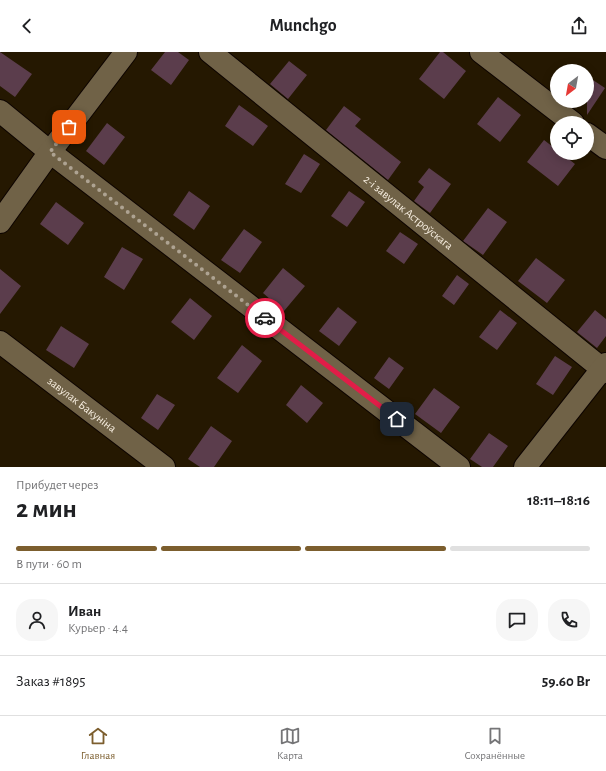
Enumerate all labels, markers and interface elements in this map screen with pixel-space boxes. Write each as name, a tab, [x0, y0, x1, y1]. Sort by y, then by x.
icon: back	[16, 15, 38, 37]
icon: share	[568, 15, 590, 37]
text: Munchgo	[269, 17, 337, 35]
north arrow	[550, 64, 594, 108]
map controls	[550, 64, 594, 160]
pin	[52, 110, 86, 144]
icon: bag	[58, 116, 80, 138]
button: locate	[550, 116, 594, 160]
street label: 2-і завулак Астроўскага	[361, 173, 456, 252]
courier	[245, 298, 285, 338]
icon: car	[254, 307, 276, 329]
street label: завулак Бакуніна	[45, 375, 119, 435]
pin	[380, 402, 414, 436]
icon: home	[386, 408, 408, 430]
text: Прибудет через	[16, 479, 98, 492]
text: 18:11–18:16	[527, 493, 590, 508]
text: 2 мин	[16, 496, 77, 522]
text: В пути · 60 m	[16, 558, 82, 571]
button: person	[16, 599, 58, 641]
button: chat	[496, 599, 538, 641]
button: phone	[548, 599, 590, 641]
text: Иван	[68, 604, 101, 619]
text: Курьер · 4.4	[68, 622, 128, 635]
text: Заказ #1895	[16, 674, 86, 689]
text: 59.60 Br	[542, 674, 590, 689]
tab: Главная	[81, 725, 115, 762]
tab: Карта	[277, 725, 303, 762]
tab: Сохранённые	[464, 725, 525, 762]

